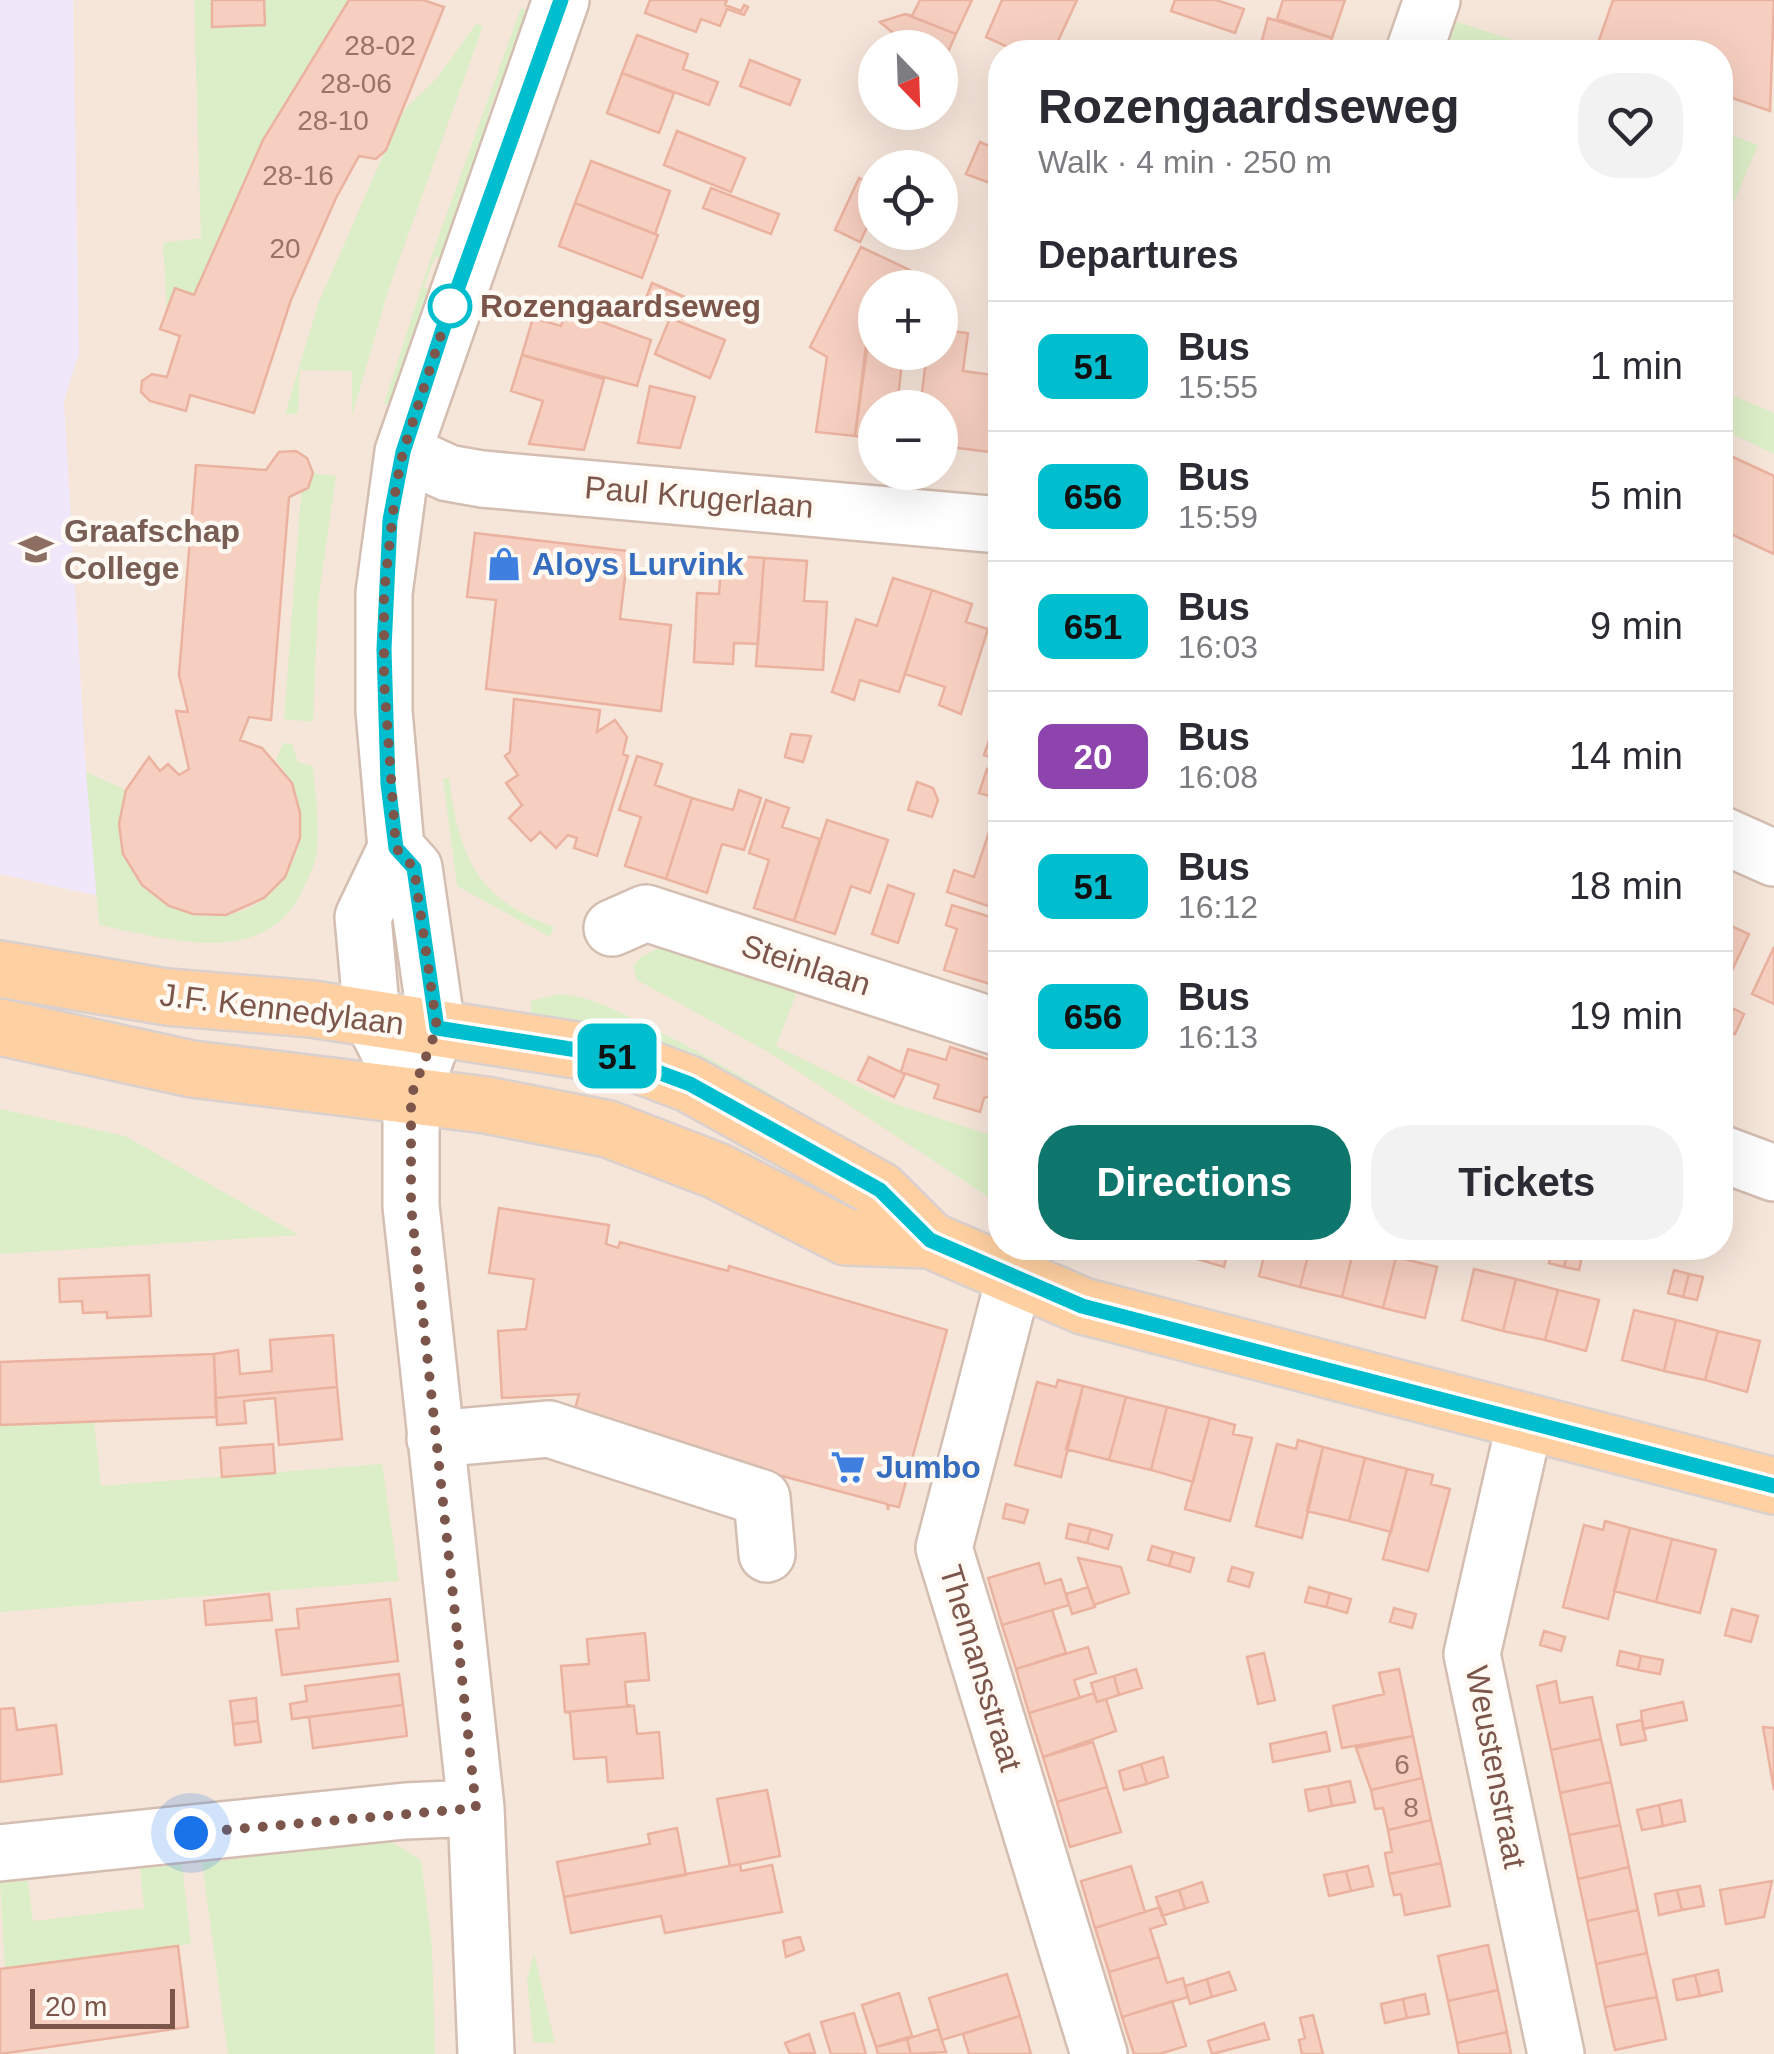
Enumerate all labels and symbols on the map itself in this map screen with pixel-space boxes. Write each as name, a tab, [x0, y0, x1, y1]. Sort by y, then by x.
house number: 28-02	[344, 30, 416, 61]
north arrow	[858, 30, 958, 130]
house number: 28-06	[320, 68, 392, 99]
house number: 28-10	[297, 105, 369, 136]
house number: 28-16	[262, 160, 334, 191]
house number: 20	[269, 233, 301, 264]
marker: Rozengaardseweg	[429, 285, 471, 327]
place label: Rozengaardseweg	[480, 288, 761, 324]
street label: Paul Krugerlaan	[583, 469, 815, 525]
place label: Graafschap College	[64, 513, 240, 586]
school or university icon: Graafschap College	[17, 530, 55, 568]
shop icon: Aloys Lurvink	[485, 545, 523, 583]
place label: Aloys Lurvink	[532, 546, 744, 582]
street label: Steinlaan	[737, 927, 875, 1003]
street label: J.F. Kennedylaan	[158, 976, 406, 1042]
line badge: 51	[572, 1024, 662, 1088]
supermarket icon: Jumbo	[829, 1448, 867, 1486]
place label: Jumbo	[876, 1449, 981, 1485]
street label: Themansstraat	[933, 1561, 1029, 1775]
street label: Weustenstraat	[1459, 1663, 1533, 1872]
house number: 6	[1394, 1749, 1410, 1780]
house number: 8	[1403, 1792, 1419, 1823]
your location	[166, 1808, 216, 1858]
scale bar	[30, 1984, 175, 2028]

